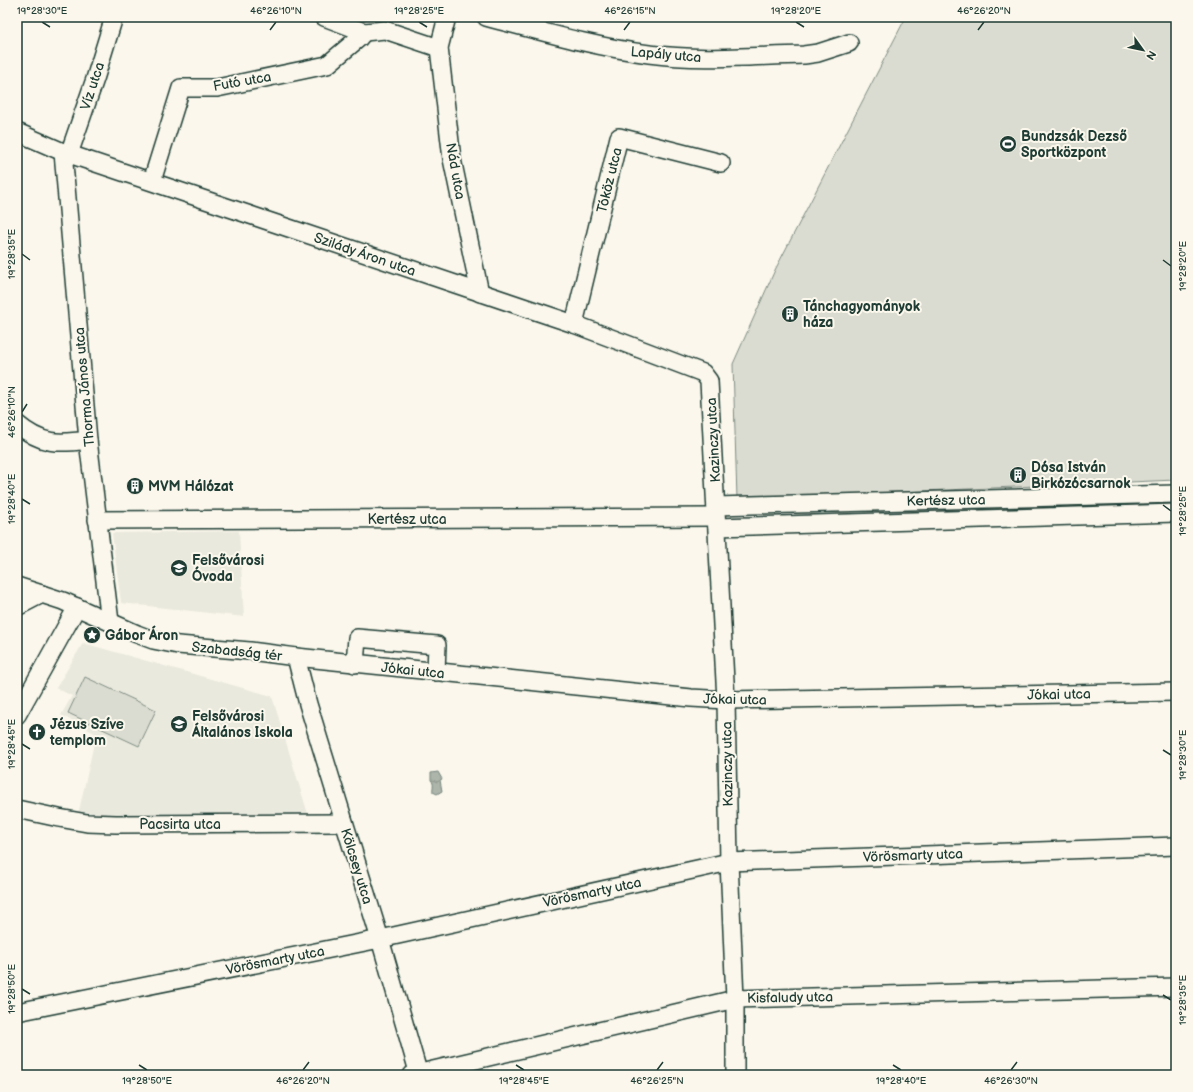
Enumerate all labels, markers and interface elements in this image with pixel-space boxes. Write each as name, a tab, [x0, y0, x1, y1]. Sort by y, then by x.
text: 19°28'30"E	[17, 5, 68, 17]
text: 46°26'10"N	[250, 5, 302, 17]
text: 19°28'25"E	[394, 5, 444, 17]
text: 46°26'15"N	[604, 5, 656, 17]
text: 19°28'20"E	[771, 5, 822, 17]
text: 46°26'20"N	[957, 5, 1011, 17]
north arrow	[1123, 30, 1163, 70]
street label: Lapály utca	[630, 43, 702, 66]
text: N	[1143, 48, 1159, 62]
street label: Víz utca	[77, 60, 108, 112]
street label: Futó utca	[212, 68, 273, 95]
place label: Bundzsák Dezső Sportközpont	[1021, 128, 1127, 161]
sports icon: Bundzsák Dezső Sportközpont	[998, 134, 1018, 154]
street label: Nád utca	[442, 141, 469, 201]
street label: Tóköz utca	[593, 146, 626, 215]
text: 19°28'35"E	[6, 228, 18, 279]
street label: Szilády Áron utca	[312, 228, 418, 280]
text: 19°28'20"E	[1177, 240, 1189, 291]
place label: Tánchagyományok háza	[803, 298, 921, 331]
building icon: Tánchagyományok háza	[780, 304, 800, 324]
street label: Thorma János utca	[71, 326, 98, 447]
text: 46°26'10"N	[6, 386, 18, 438]
street label: Kazinczy utca	[703, 397, 724, 483]
place label: Dósa István Birkózócsarnok	[1031, 459, 1131, 492]
building icon: Dósa István Birkózócsarnok	[1008, 465, 1028, 485]
text: 19°28'40"E	[6, 473, 18, 524]
building icon: MVM Hálózat	[125, 476, 145, 496]
place label: MVM Hálózat	[148, 478, 234, 495]
text: 19°28'25"E	[1177, 486, 1189, 536]
street label: Kertész utca	[906, 491, 986, 510]
street label: Kertész utca	[367, 511, 447, 528]
place label: Felsővárosi Óvoda	[192, 552, 264, 585]
school or university icon: Felsővárosi Óvoda	[169, 558, 189, 578]
place icon: Gábor Áron	[82, 625, 102, 645]
place label: Gábor Áron	[105, 625, 178, 644]
street label: Szabadság tér	[191, 638, 284, 665]
street label: Jókai utca	[380, 659, 446, 682]
street label: Jókai utca	[1027, 685, 1091, 704]
street label: Jókai utca	[703, 690, 767, 709]
place label: Felsővárosi Általános Iskola	[191, 708, 293, 741]
school or university icon: Felsővárosi Általános Iskola	[169, 714, 189, 734]
place label: Jézus Szíve templom	[49, 716, 124, 749]
text: 19°28'45"E	[6, 718, 18, 769]
street label: Kazinczy utca	[718, 721, 737, 807]
church icon: Jézus Szíve templom	[27, 722, 47, 742]
text: 19°28'30"E	[1177, 729, 1189, 780]
street label: Pacsirta utca	[139, 816, 221, 833]
street label: Kölcsey utca	[337, 826, 376, 906]
street label: Vörösmarty utca	[863, 845, 963, 866]
street label: Vörösmarty utca	[541, 874, 643, 911]
street label: Vörösmarty utca	[224, 943, 326, 978]
text: 19°28'50"E	[6, 964, 18, 1014]
text: 19°28'35"E	[1177, 974, 1189, 1025]
street label: Kisfaludy utca	[747, 988, 833, 1007]
text: 19°28'50"E	[122, 1075, 172, 1087]
text: 46°26'20"N	[276, 1075, 330, 1087]
text: 19°28'45"E	[499, 1075, 550, 1087]
text: 46°26'25"N	[630, 1075, 684, 1087]
text: 19°28'40"E	[876, 1075, 927, 1087]
text: 46°26'30"N	[984, 1075, 1038, 1087]

